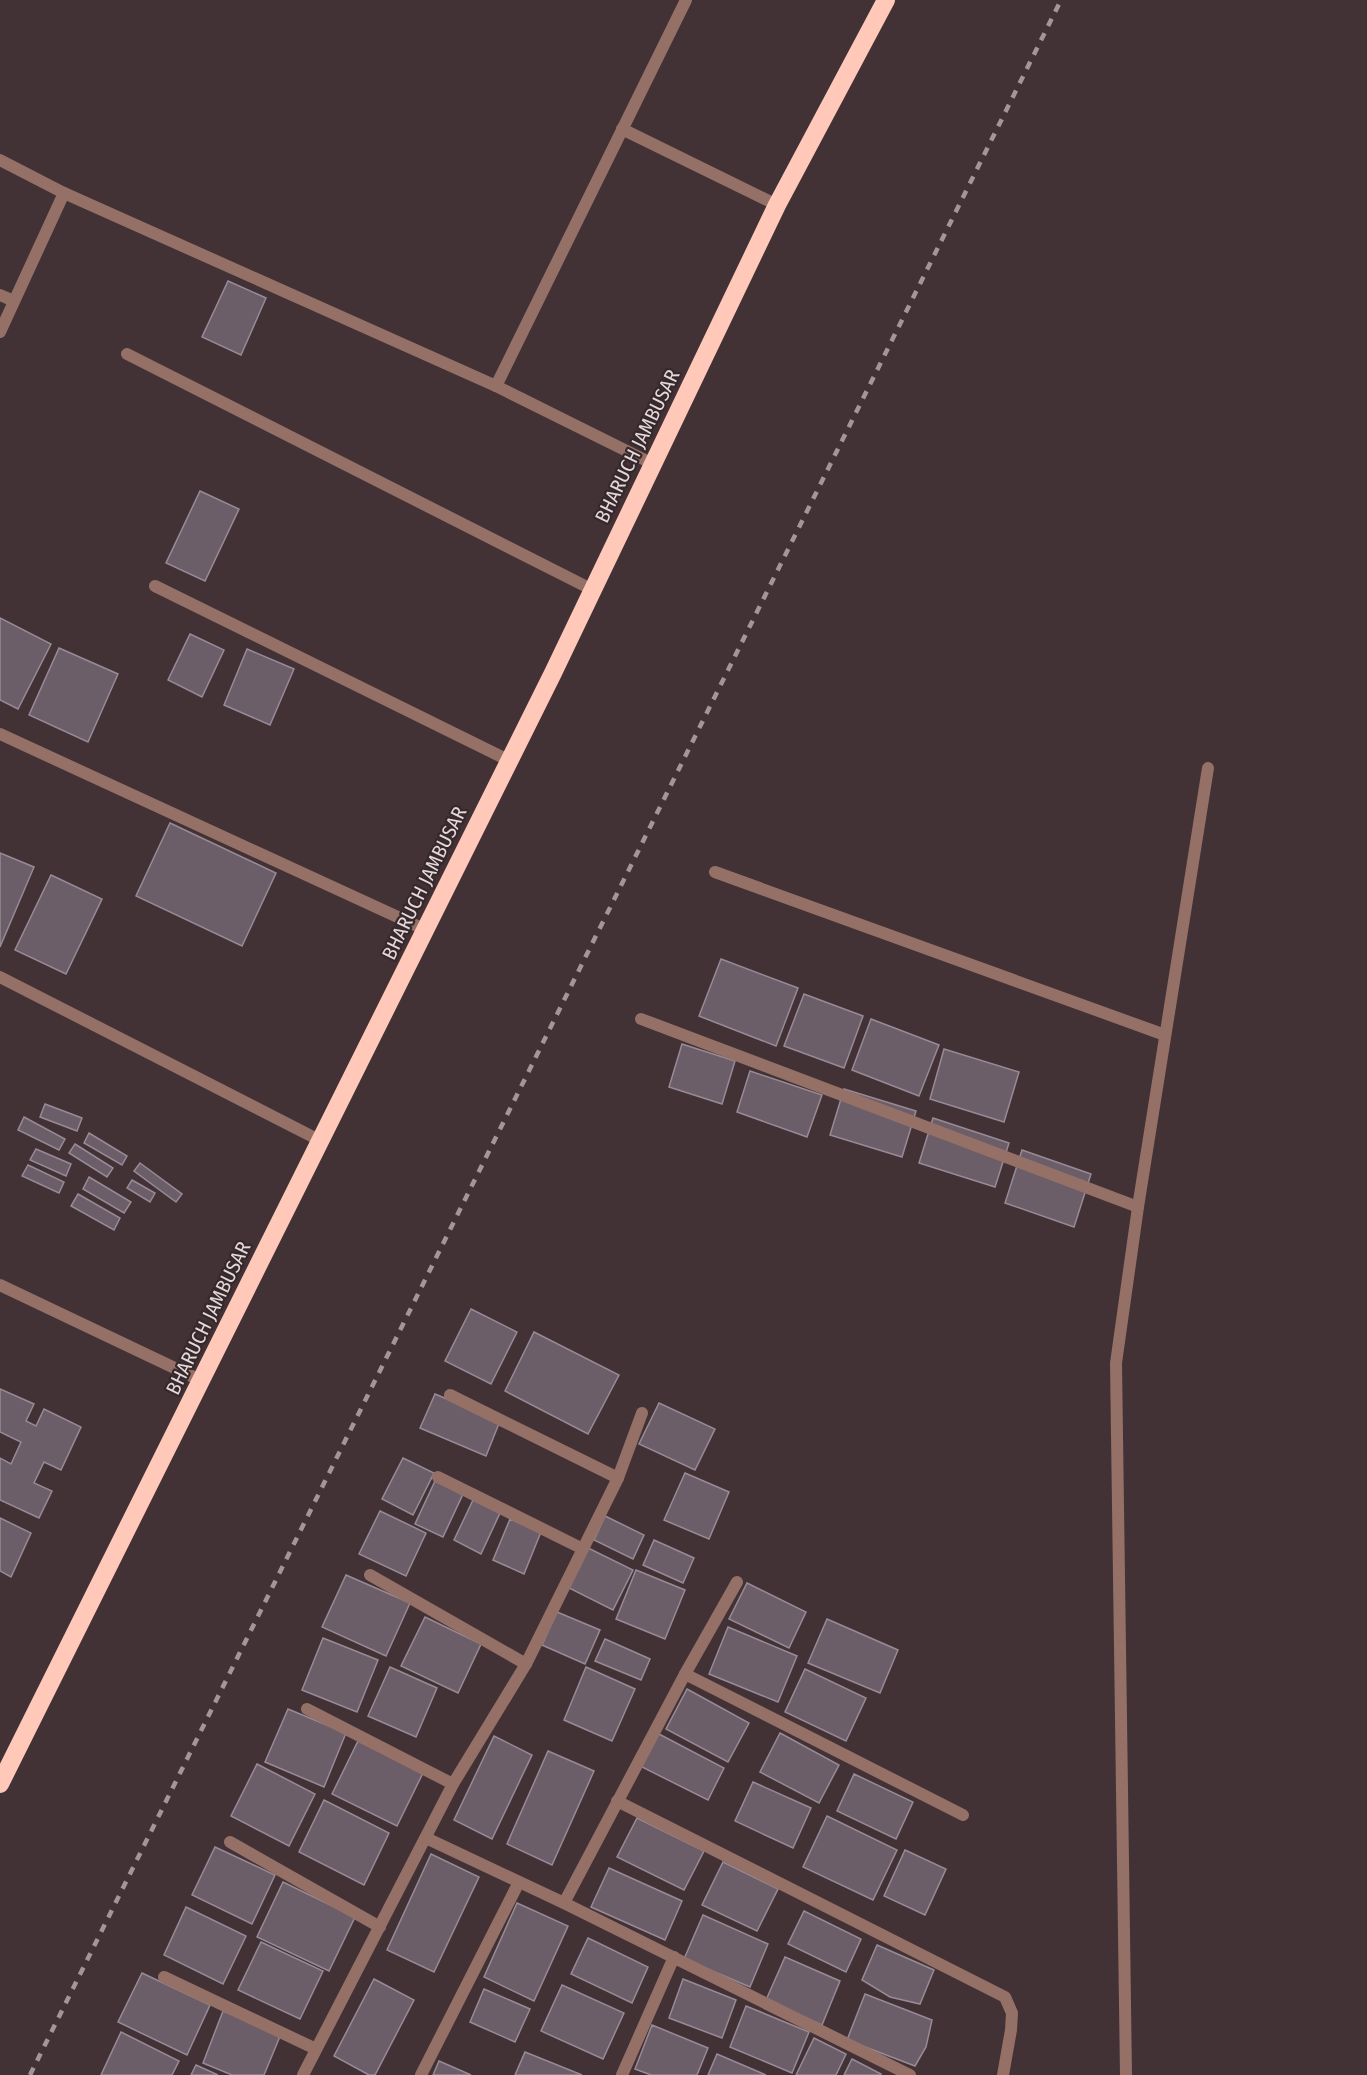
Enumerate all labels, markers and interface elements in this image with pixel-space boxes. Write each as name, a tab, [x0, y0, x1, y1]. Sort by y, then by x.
street label: BHARUCH JAMBUSAR	[590, 366, 684, 526]
street label: BHARUCH JAMBUSAR	[377, 803, 471, 963]
street label: BHARUCH JAMBUSAR	[161, 1238, 255, 1398]

